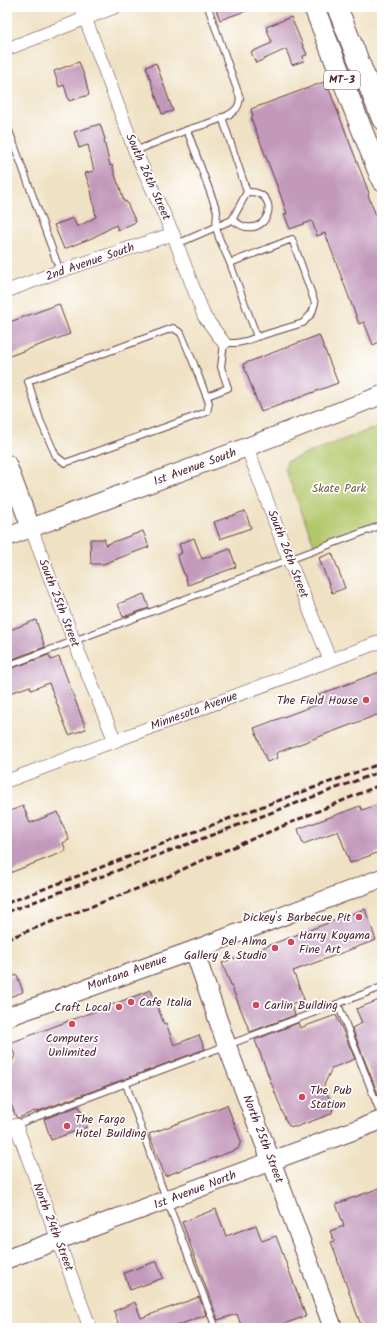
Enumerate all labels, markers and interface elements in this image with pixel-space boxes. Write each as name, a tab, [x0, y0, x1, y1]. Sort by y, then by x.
road number: MT-3	[324, 71, 360, 89]
street label: South 26th Street	[120, 130, 176, 224]
street label: 2nd Avenue South	[43, 238, 137, 286]
street label: 1st Avenue South	[151, 443, 239, 491]
park label: Skate Park	[312, 479, 366, 498]
street label: South 26th Street	[262, 507, 314, 601]
street label: South 25th Street	[33, 556, 85, 650]
street label: Minnesota Avenue	[148, 686, 241, 736]
place label: The Field House	[277, 691, 359, 710]
marker: The Field House	[361, 695, 371, 705]
place label: Dickey's Barbecue Pit	[242, 908, 351, 927]
marker: Dickey's Barbecue Pit	[354, 912, 364, 922]
place label: Harry Koyama Fine Art	[299, 926, 370, 959]
place label: Del Alma Gallery & Studio	[184, 932, 267, 965]
marker: Harry Koyama Fine Art	[286, 937, 296, 947]
marker: Del Alma Gallery & Studio	[270, 943, 280, 953]
street label: Montana Avenue	[84, 950, 170, 996]
place label: Cafe Italia	[139, 993, 192, 1012]
place label: Carlin Building	[264, 996, 338, 1015]
marker: Cafe Italia	[126, 997, 136, 1007]
place label: Craft Local	[54, 998, 111, 1017]
marker: Carlin Building	[251, 1000, 261, 1010]
marker: Craft Local	[114, 1002, 124, 1012]
marker: Computers Unlimited	[67, 1019, 77, 1029]
place label: Computers Unlimited	[46, 1029, 98, 1062]
place label: The Pub Station	[310, 1081, 352, 1114]
street label: North 25th Street	[237, 1092, 289, 1186]
marker: The Pub Station	[297, 1092, 307, 1102]
place label: The Fargo Hotel Building	[75, 1110, 147, 1143]
marker: The Fargo Hotel Building	[62, 1121, 72, 1131]
street label: 1st Avenue North	[151, 1166, 239, 1214]
street label: North 24th Street	[27, 1180, 79, 1274]

